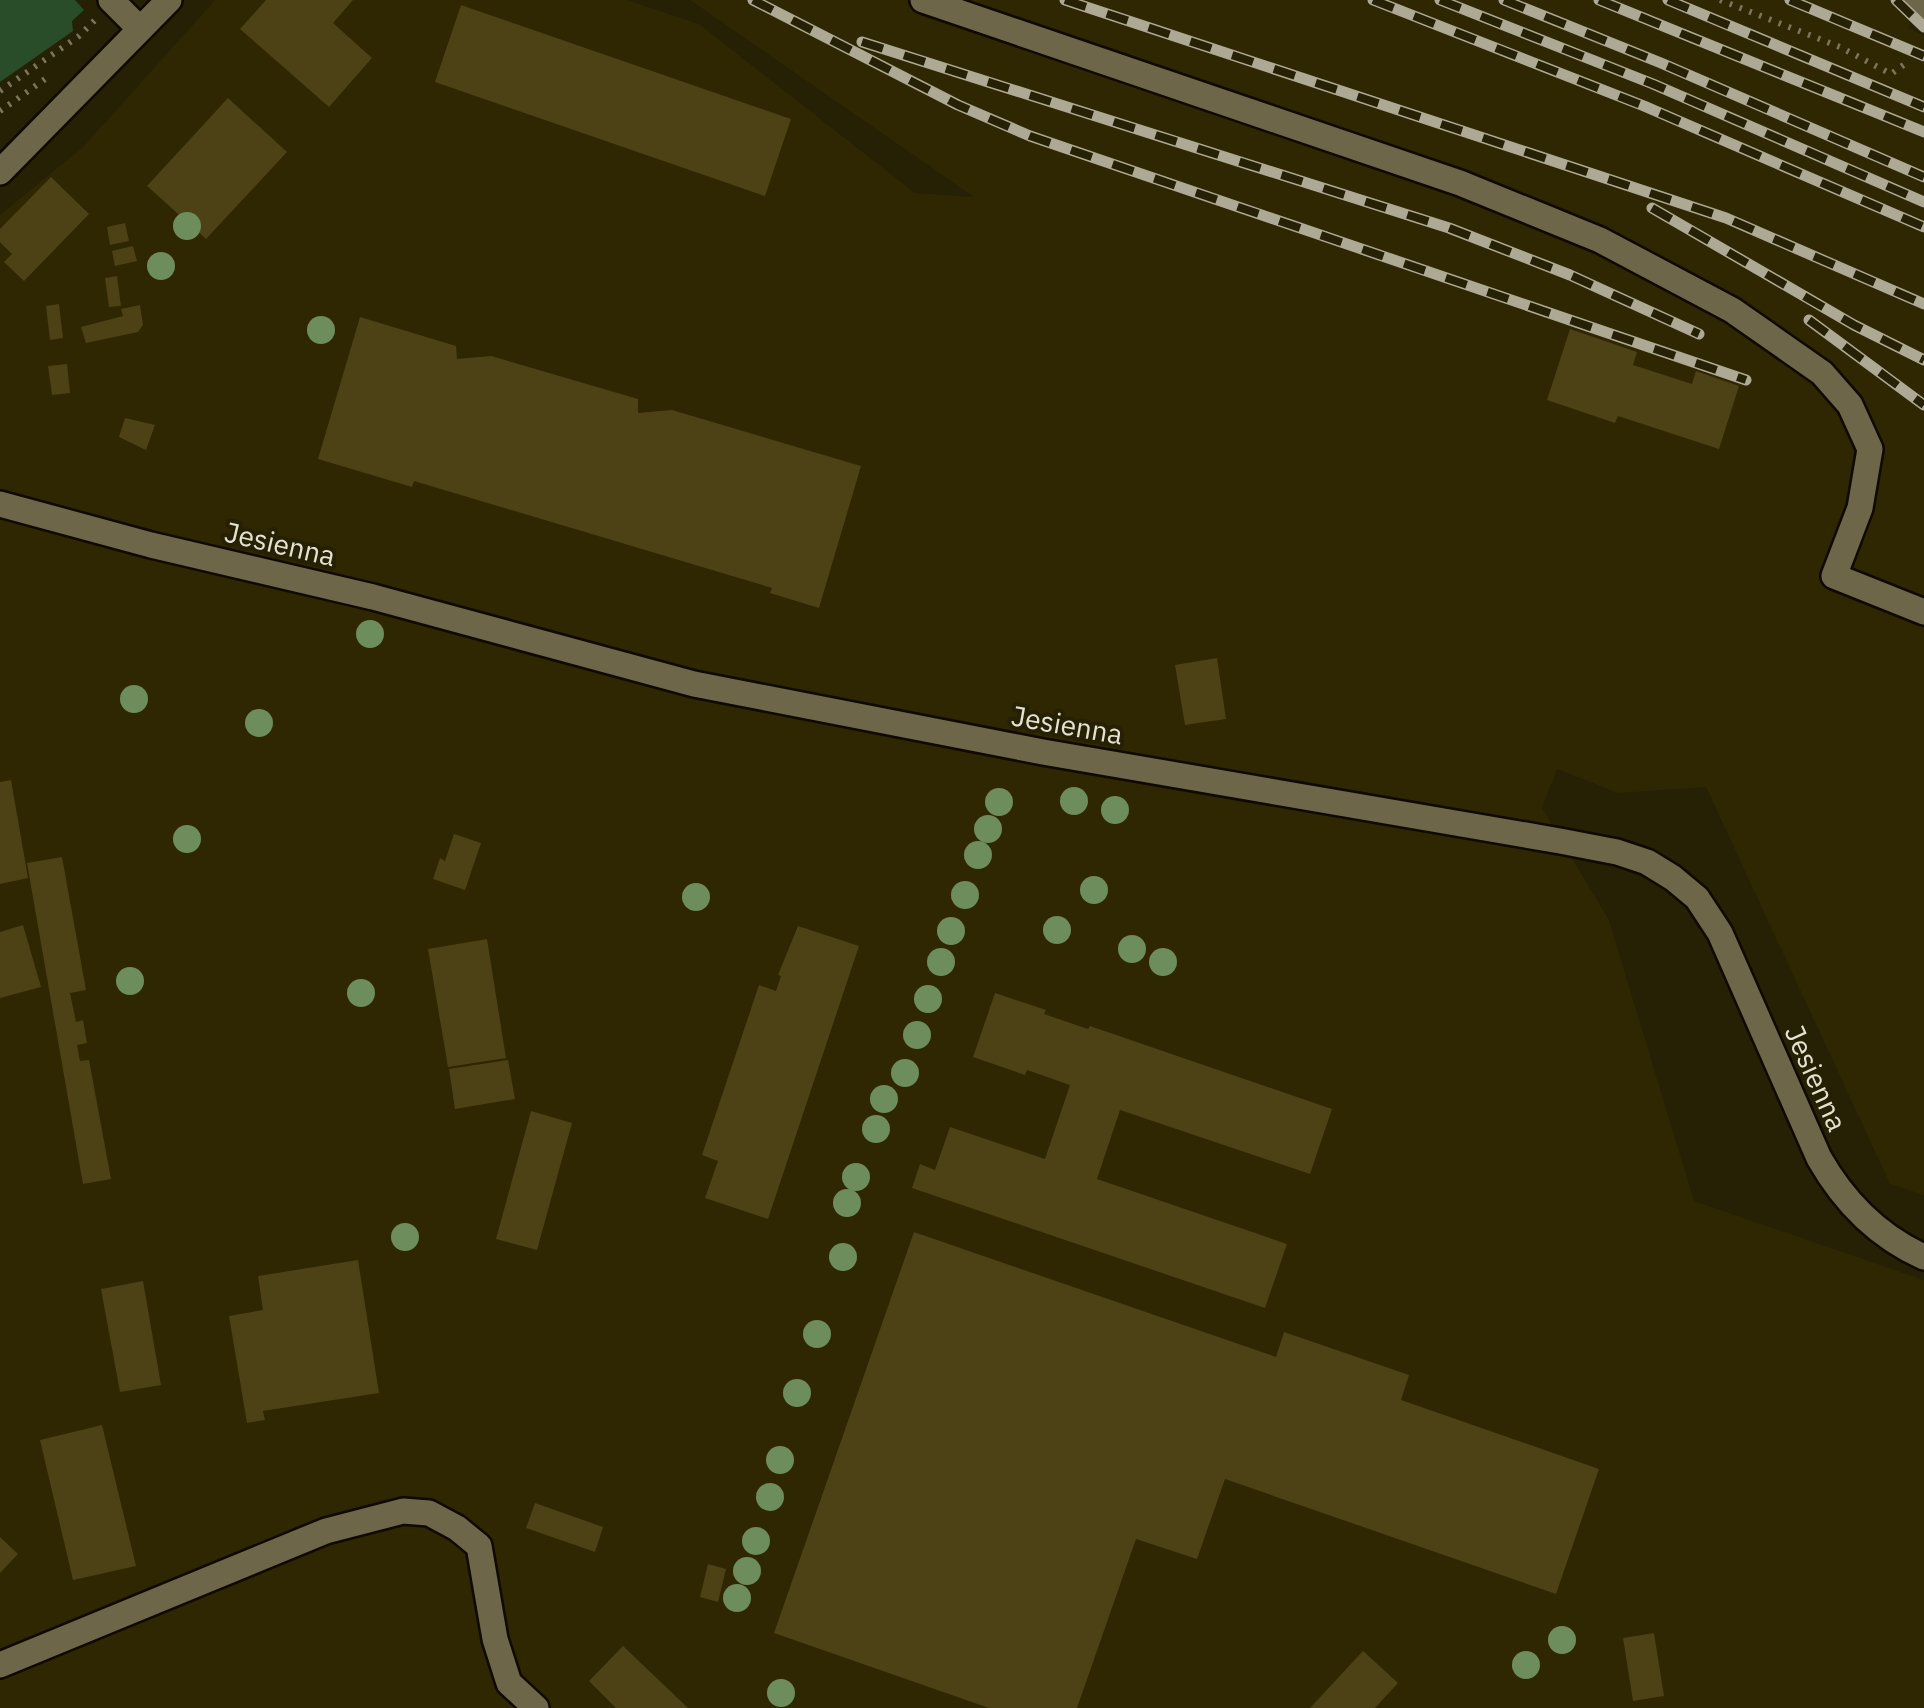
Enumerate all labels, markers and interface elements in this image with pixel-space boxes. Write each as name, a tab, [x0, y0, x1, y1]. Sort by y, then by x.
street label: Jesienna	[221, 513, 339, 574]
street label: Jesienna	[1009, 697, 1126, 752]
street label: Jesienna	[1777, 1019, 1856, 1137]

